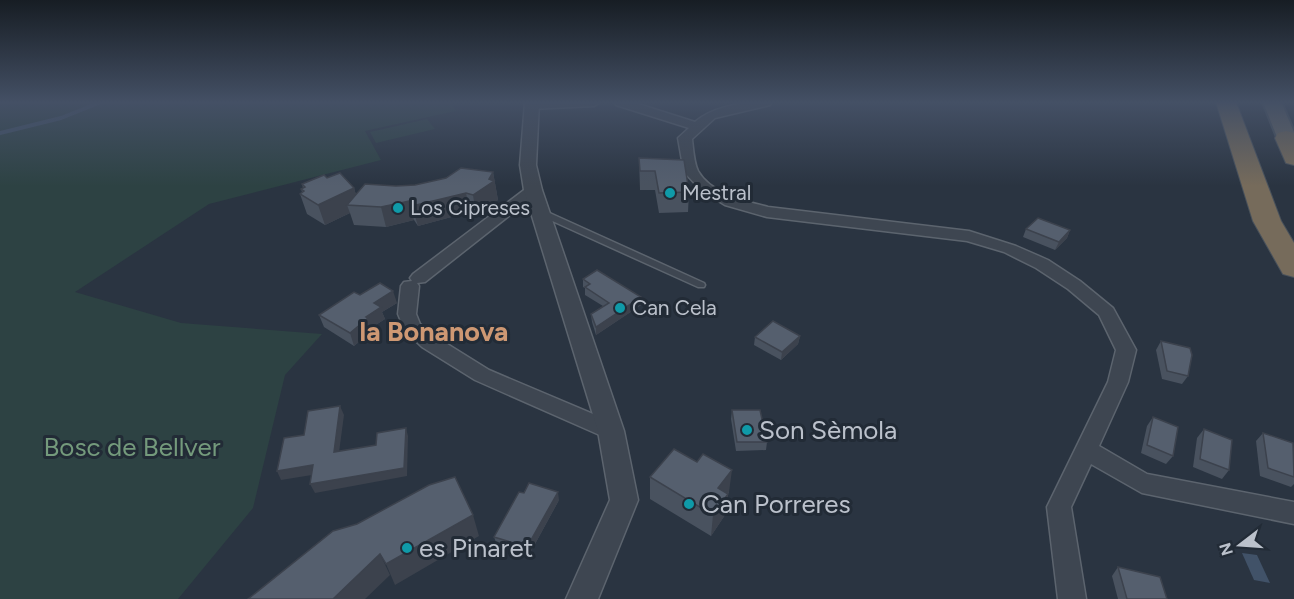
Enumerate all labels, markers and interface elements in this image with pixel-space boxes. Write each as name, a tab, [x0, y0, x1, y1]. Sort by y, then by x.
place label: Mestral	[682, 180, 751, 205]
marker: Mestral	[663, 186, 677, 200]
place label: Los Cipreses	[410, 195, 530, 220]
marker: Los Cipreses	[391, 201, 405, 215]
place label: Can Cela	[632, 295, 717, 320]
marker: Can Cela	[613, 301, 627, 315]
district label: la Bonanova	[360, 315, 508, 348]
place label: Son Sèmola	[759, 414, 897, 446]
marker: Son Sèmola	[740, 423, 754, 437]
park label: Bosc de Bellver	[43, 431, 221, 463]
place label: Can Porreres	[701, 488, 851, 520]
marker: Can Porreres	[682, 497, 696, 511]
north arrow	[1210, 515, 1270, 575]
place label: es Pinaret	[419, 532, 534, 564]
marker: es Pinaret	[400, 541, 414, 555]
text: N	[1215, 541, 1237, 558]

